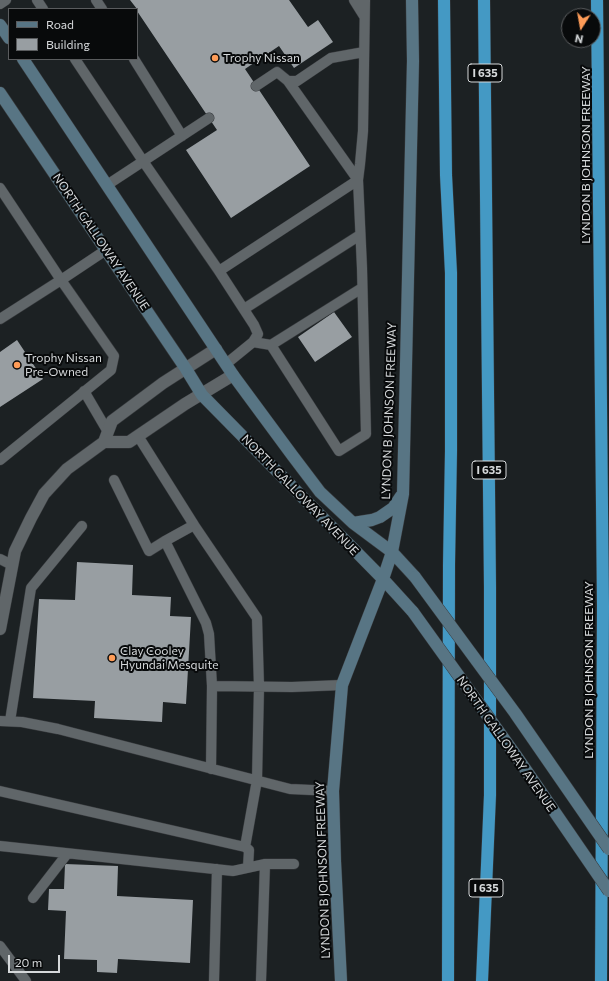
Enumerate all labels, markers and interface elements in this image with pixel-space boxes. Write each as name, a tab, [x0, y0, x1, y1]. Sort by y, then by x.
legend	[8, 8, 138, 60]
north arrow	[561, 8, 601, 48]
text: Road	[46, 17, 74, 31]
text: N	[574, 32, 584, 46]
text: Building	[46, 37, 90, 51]
place label: Trophy Nissan	[223, 51, 300, 65]
marker: Trophy Nissan	[210, 53, 220, 63]
road number: I 635	[468, 64, 502, 82]
street label: LYNDON B JOHNSON FREEWAY	[579, 66, 593, 244]
street label: NORTH GALLOWAY AVENUE	[50, 171, 152, 313]
street label: LYNDON B JOHNSON FREEWAY	[379, 322, 399, 500]
place label: Trophy Nissan Pre-Owned	[25, 351, 102, 379]
marker: Trophy Nissan Pre-Owned	[12, 360, 22, 370]
street label: NORTH GALLOWAY AVENUE	[238, 432, 362, 558]
road number: I 635	[472, 461, 506, 479]
street label: LYNDON B JOHNSON FREEWAY	[582, 581, 596, 759]
place label: Clay Cooley Hyundai Mesquite	[120, 644, 219, 672]
marker: Clay Cooley Hyundai Mesquite	[107, 653, 117, 663]
street label: NORTH GALLOWAY AVENUE	[454, 673, 558, 815]
street label: LYNDON B JOHNSON FREEWAY	[313, 781, 333, 959]
road number: I 635	[469, 879, 503, 897]
scale bar	[10, 947, 62, 973]
text: 20 m	[15, 955, 42, 969]

